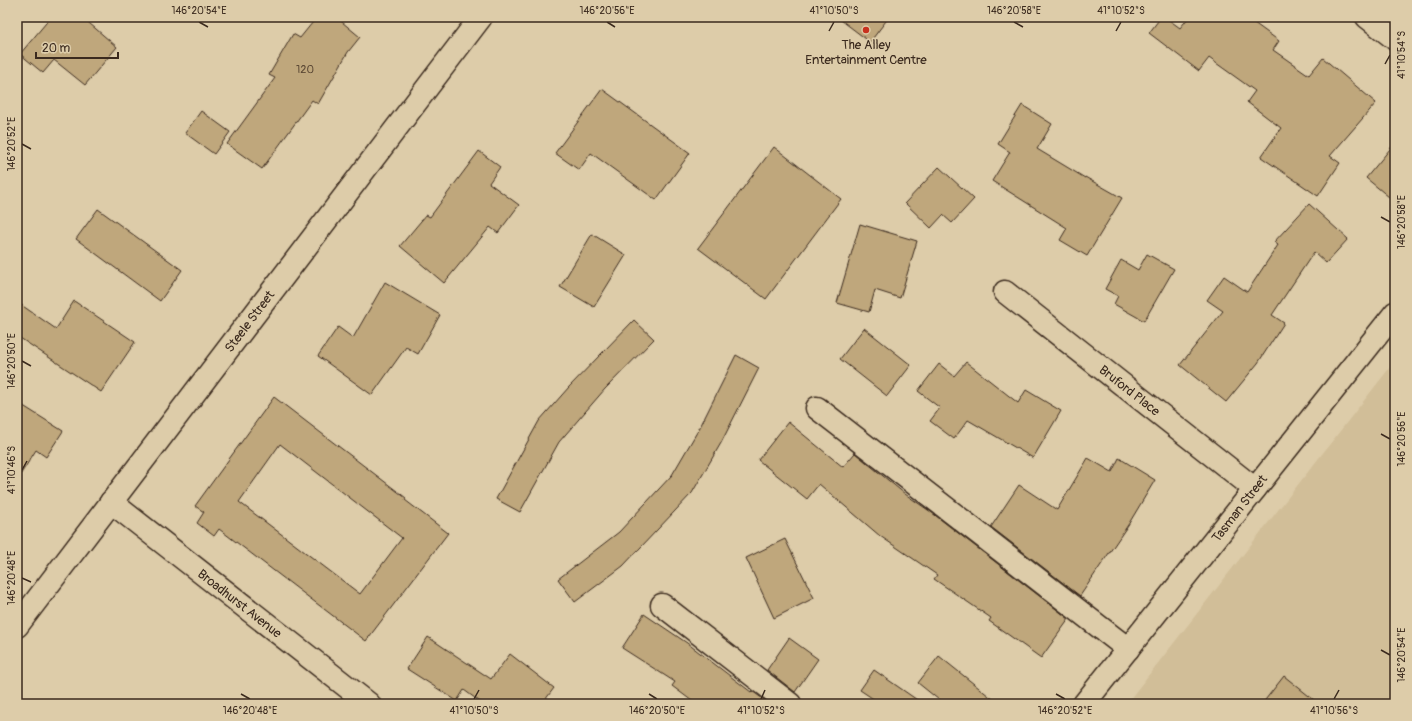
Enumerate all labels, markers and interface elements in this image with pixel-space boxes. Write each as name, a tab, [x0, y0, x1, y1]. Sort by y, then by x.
text: 146°20'54"E	[172, 5, 226, 17]
text: 146°20'56"E	[580, 5, 634, 17]
text: 41°10'50"S	[810, 5, 859, 17]
text: 146°20'58"E	[987, 5, 1041, 17]
text: 41°10'52"S	[1097, 5, 1145, 17]
marker: The Alley Entertainment Centre	[861, 25, 871, 35]
text: 41°10'54"S	[1396, 31, 1408, 79]
scale bar	[36, 34, 118, 60]
place label: The Alley Entertainment Centre	[805, 37, 927, 68]
text: 20 m	[42, 41, 71, 56]
house number: 120	[296, 63, 314, 76]
text: 146°20'52"E	[6, 117, 18, 171]
text: 146°20'58"E	[1396, 195, 1408, 249]
street label: Steele Street	[221, 287, 279, 356]
text: 146°20'50"E	[6, 333, 18, 389]
street label: Bruford Place	[1096, 362, 1164, 420]
text: 146°20'56"E	[1396, 412, 1408, 466]
text: 41°10'46"S	[6, 446, 18, 494]
street label: Tasman Street	[1209, 471, 1271, 545]
text: 146°20'48"E	[6, 551, 18, 605]
street label: Broadhurst Avenue	[194, 566, 285, 642]
text: 146°20'54"E	[1396, 628, 1408, 682]
text: 146°20'48"E	[223, 705, 277, 717]
text: 41°10'50"S	[450, 705, 499, 717]
text: 146°20'50"E	[629, 705, 685, 717]
text: 41°10'52"S	[737, 705, 785, 717]
text: 146°20'52"E	[1038, 705, 1092, 717]
text: 41°10'56"S	[1310, 705, 1358, 717]

